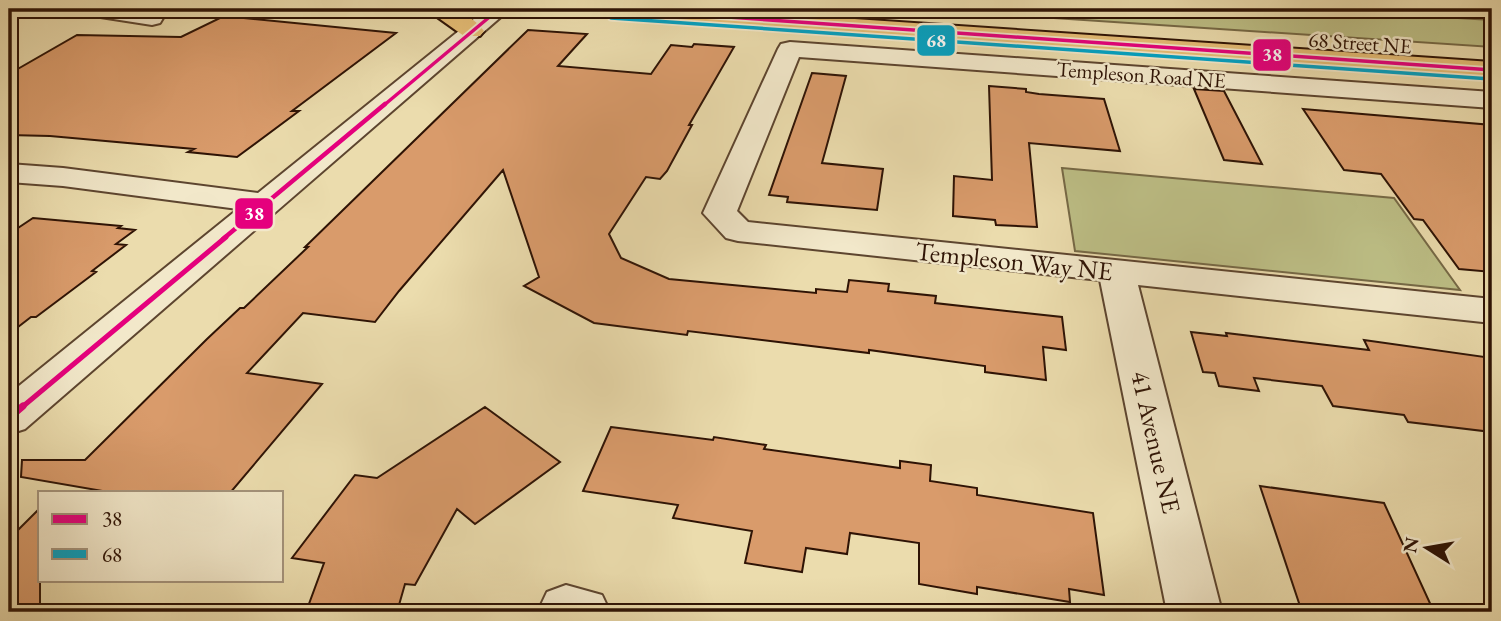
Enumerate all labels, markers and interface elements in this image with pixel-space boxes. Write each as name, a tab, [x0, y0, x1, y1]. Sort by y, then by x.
line badge: 68	[916, 24, 956, 57]
street label: 68 Street NE	[1308, 25, 1413, 60]
text: 68	[926, 28, 946, 53]
line badge: 38	[1252, 38, 1292, 72]
text: 38	[1262, 42, 1282, 67]
street label: Templeson Road NE	[1056, 55, 1227, 94]
line badge: 38	[234, 197, 274, 230]
text: 38	[244, 201, 264, 226]
street label: Templeson Way NE	[914, 234, 1115, 288]
street label: 41 Avenue NE	[1123, 367, 1189, 517]
legend	[38, 491, 284, 582]
text: 38	[102, 505, 122, 532]
north arrow	[1392, 512, 1462, 582]
text: N	[1397, 534, 1425, 555]
text: 68	[102, 541, 122, 568]

